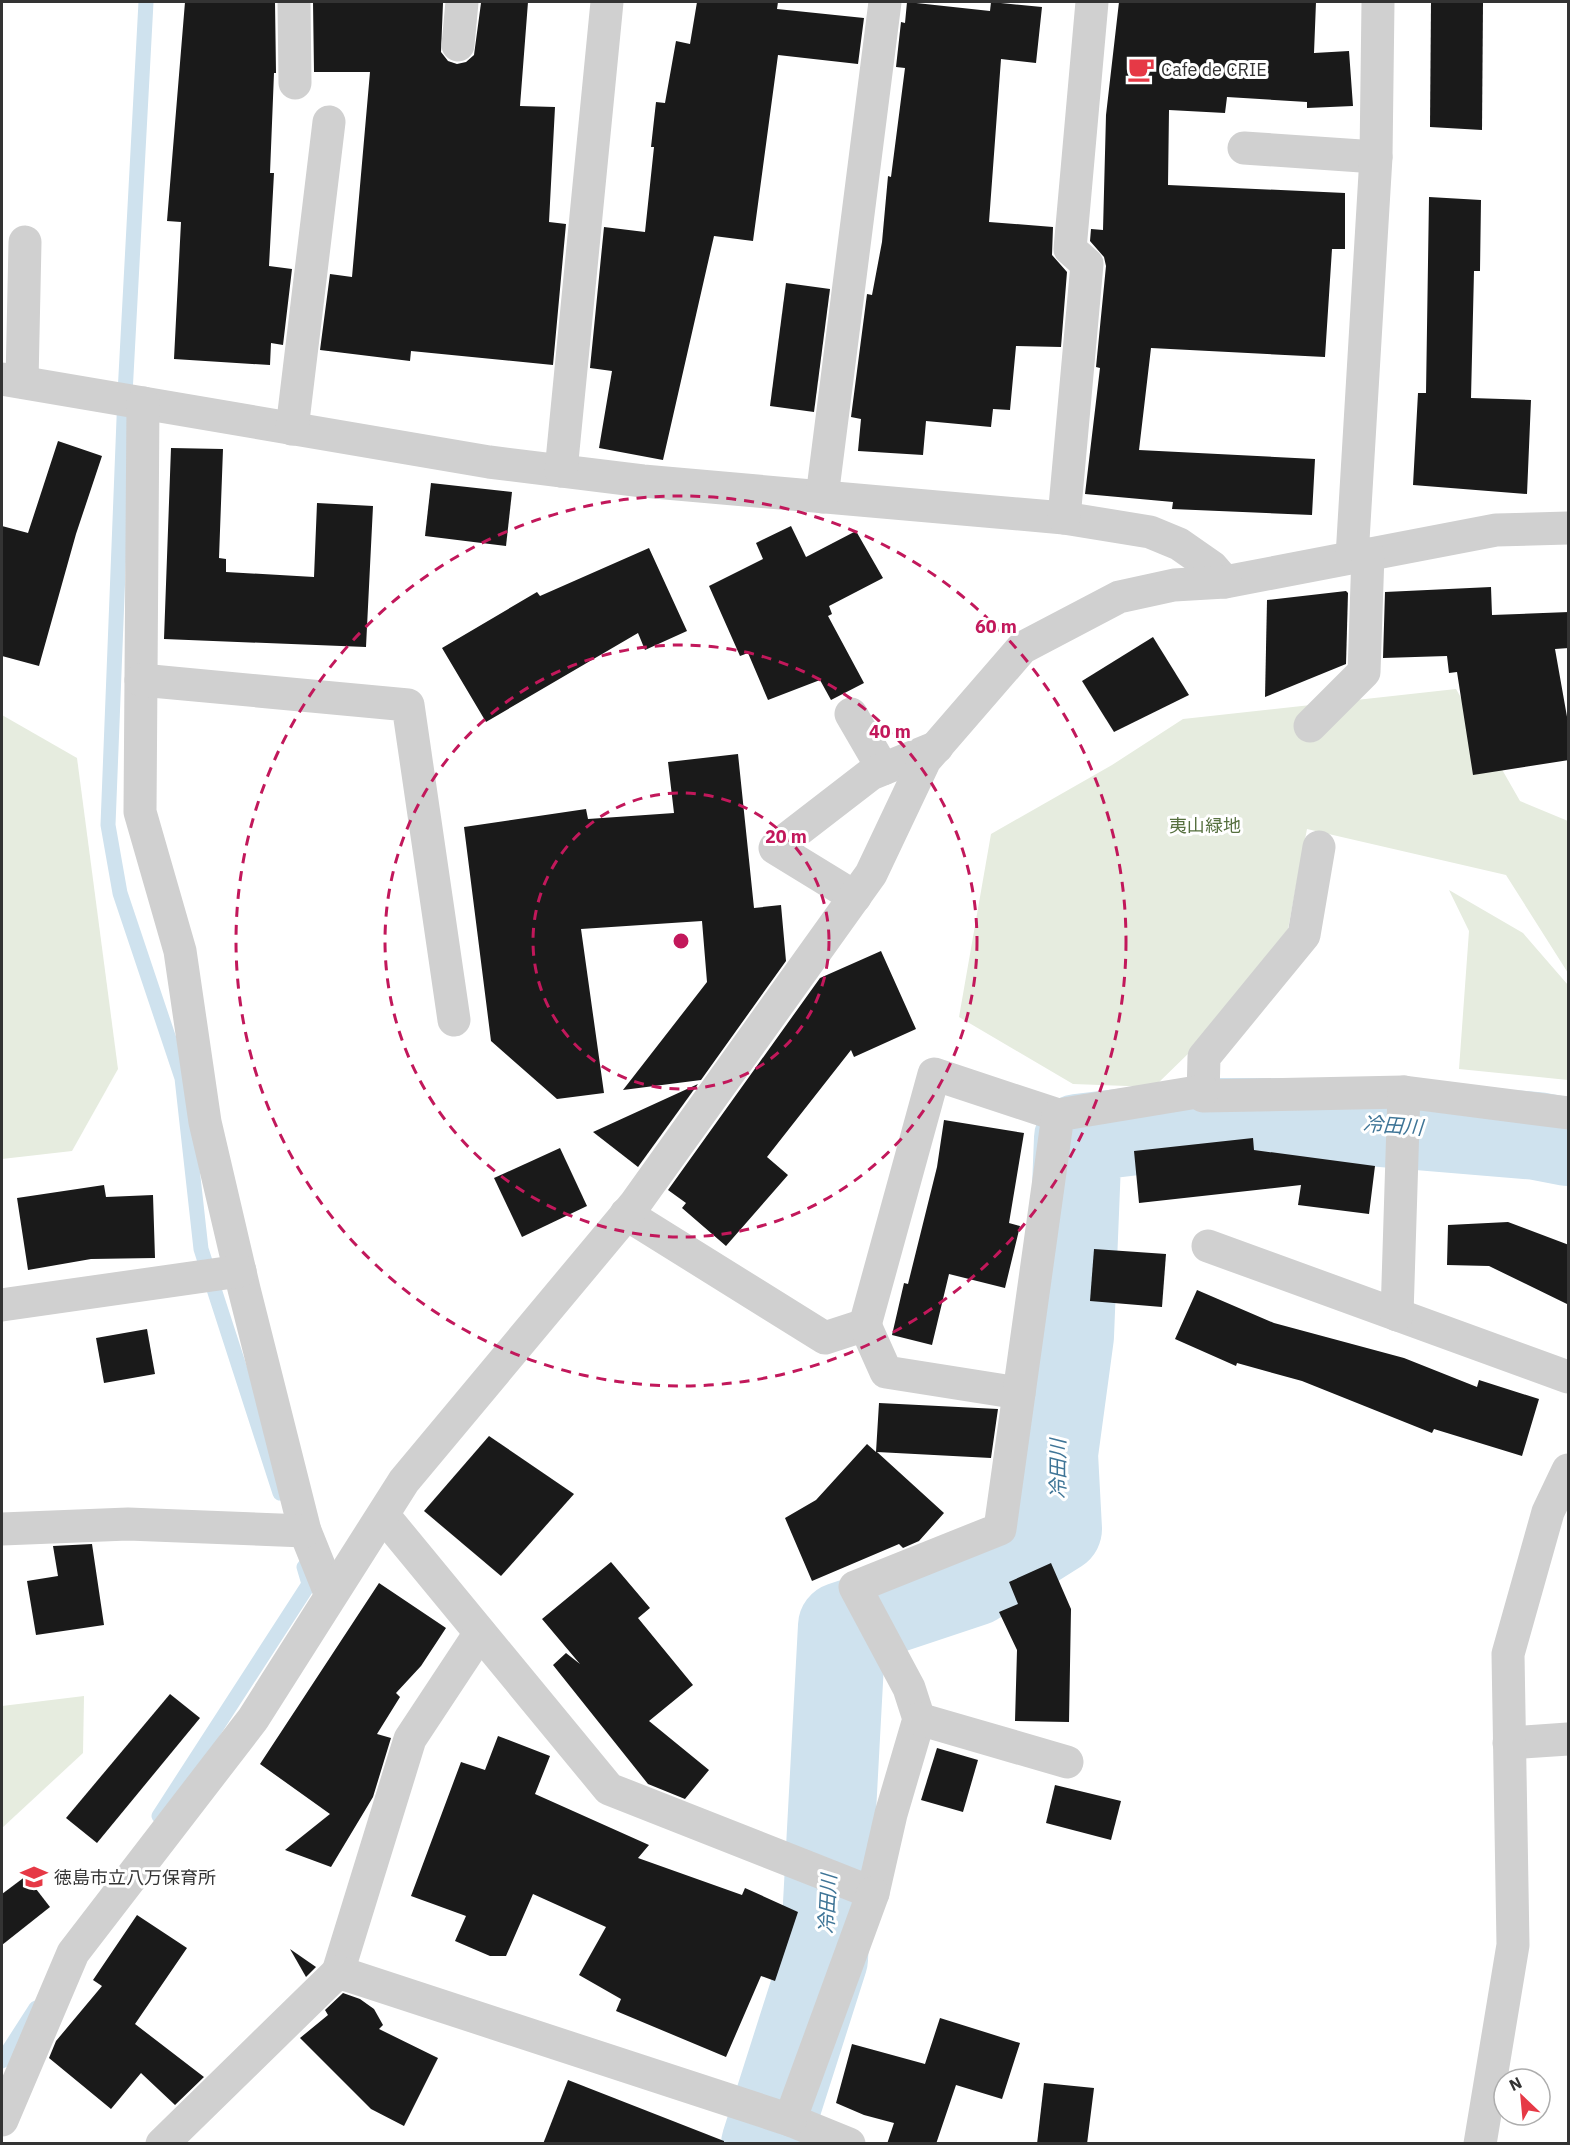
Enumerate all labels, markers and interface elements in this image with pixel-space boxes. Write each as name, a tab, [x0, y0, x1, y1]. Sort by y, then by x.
cafe icon: Cafe de CRIE	[1126, 54, 1156, 84]
place label: Cafe de CRIE	[1161, 58, 1267, 81]
text: 60 m	[975, 615, 1017, 638]
text: 40 m	[869, 720, 911, 743]
park label: 夷山緑地	[1169, 814, 1241, 837]
text: 20 m	[765, 825, 807, 848]
centre of rings	[671, 931, 691, 951]
water label: 冷田川	[1362, 1109, 1426, 1141]
water label: 冷田川	[1044, 1437, 1071, 1499]
school or university icon: 徳島市立八万保育所	[19, 1862, 49, 1892]
place label: 徳島市立八万保育所	[54, 1866, 216, 1889]
water label: 冷田川	[812, 1871, 842, 1935]
north arrow	[1492, 2067, 1552, 2127]
text: N	[1506, 2072, 1525, 2095]

